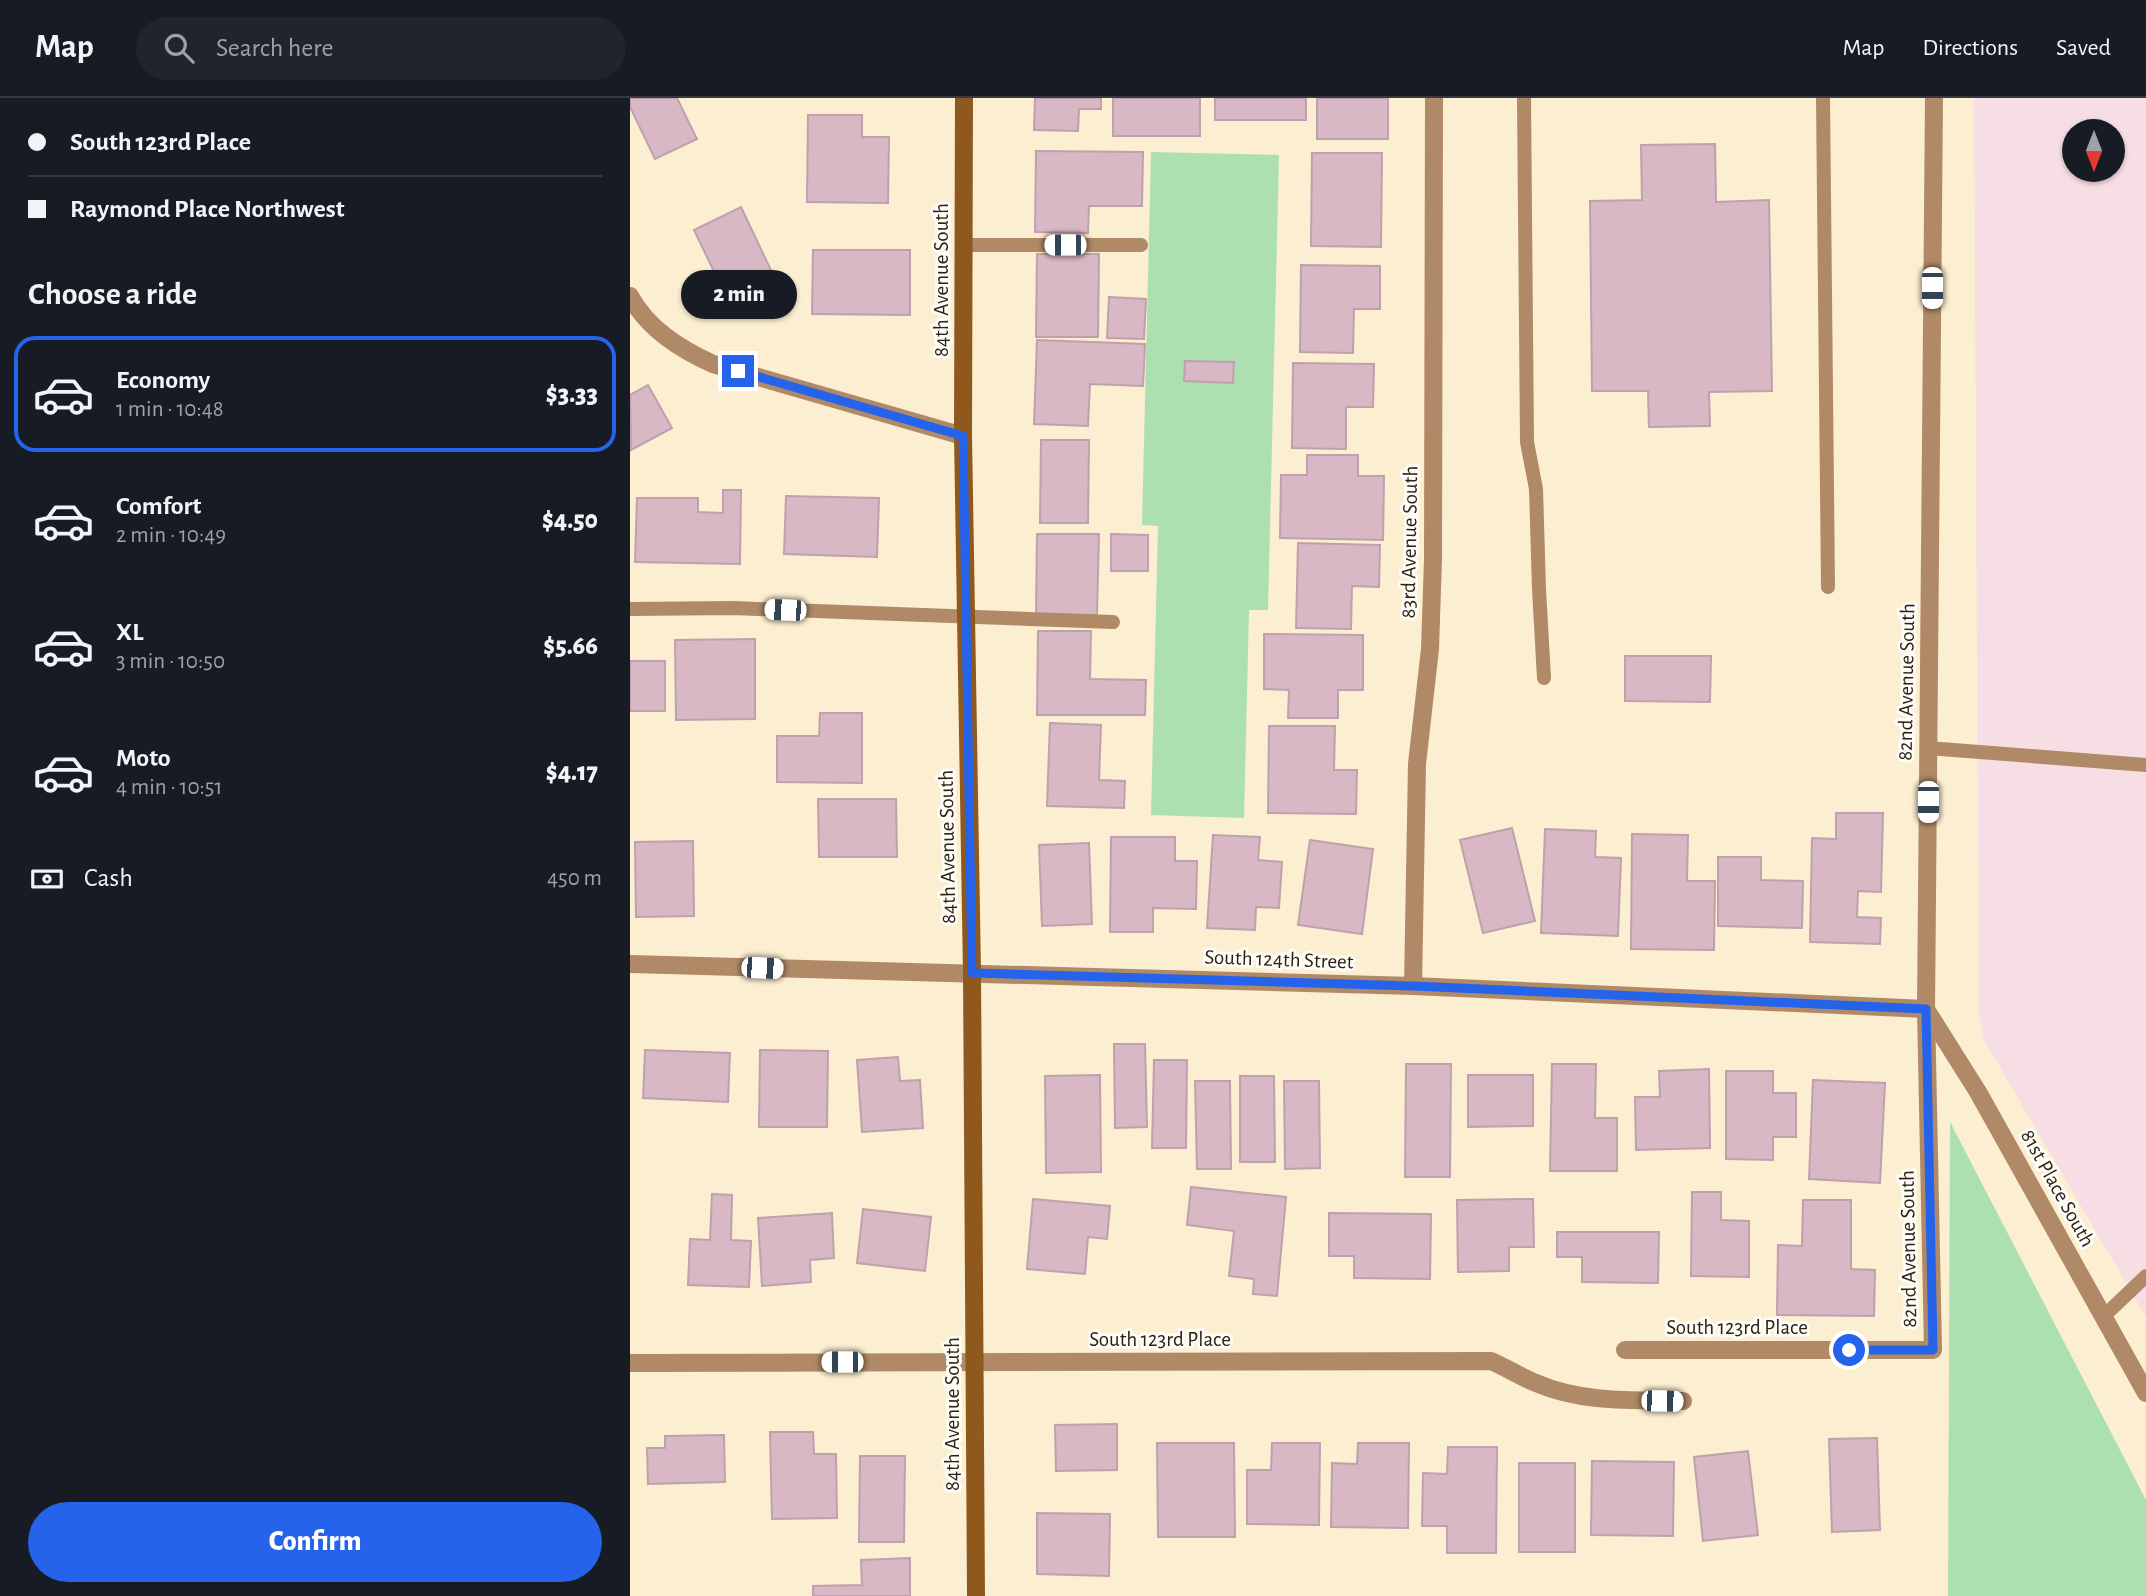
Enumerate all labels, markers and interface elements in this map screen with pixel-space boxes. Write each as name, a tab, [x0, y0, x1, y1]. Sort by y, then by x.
search box	[136, 17, 626, 80]
icon: search	[160, 29, 198, 67]
text: Map	[35, 31, 94, 64]
text: Search here	[216, 35, 334, 61]
text: Map	[1842, 36, 1884, 60]
text: Directions	[1922, 36, 2018, 60]
text: Saved	[2056, 36, 2111, 60]
north arrow	[2062, 119, 2124, 182]
map controls	[2062, 119, 2125, 182]
text: South 123rd Place	[70, 129, 251, 155]
text: Raymond Place Northwest	[70, 196, 344, 222]
street label: 84th Avenue South	[931, 203, 952, 357]
car	[1045, 235, 1087, 256]
car	[1922, 267, 1943, 309]
callout: 2 min	[680, 270, 796, 318]
text: Choose a ride	[28, 278, 197, 310]
text: 2 min	[713, 283, 765, 306]
route end	[722, 355, 754, 387]
icon: car	[32, 363, 95, 426]
text: Economy	[116, 367, 210, 393]
text: $3.33	[546, 381, 598, 407]
text: 1 min · 10:48	[116, 398, 224, 421]
street label: 83rd Avenue South	[1398, 466, 1421, 618]
icon: car	[32, 489, 95, 552]
text: Comfort	[116, 493, 201, 519]
text: $4.50	[542, 507, 598, 533]
text: 2 min · 10:49	[116, 524, 226, 547]
car	[764, 599, 807, 621]
street label: 82nd Avenue South	[1895, 603, 1918, 761]
icon: car	[32, 615, 95, 678]
text: XL	[116, 619, 143, 645]
text: $5.66	[543, 633, 598, 659]
text: 3 min · 10:50	[116, 650, 225, 673]
icon: car	[32, 741, 95, 804]
text: Moto	[116, 745, 171, 771]
text: $4.17	[546, 759, 598, 785]
street label: 84th Avenue South	[936, 770, 959, 924]
text: 4 min · 10:51	[116, 776, 222, 799]
car	[1918, 781, 1939, 823]
icon: cash	[28, 860, 66, 898]
text: Cash	[84, 865, 133, 891]
text: 450 m	[547, 867, 602, 890]
street label: South 124th Street	[1204, 946, 1354, 973]
car	[741, 957, 784, 979]
street label: 81st Place South	[2017, 1126, 2098, 1250]
street label: 82nd Avenue South	[1897, 1170, 1920, 1328]
street label: South 123rd Place	[1666, 1317, 1808, 1338]
street label: South 123rd Place	[1089, 1329, 1231, 1350]
route start	[1833, 1334, 1865, 1366]
street label: 84th Avenue South	[942, 1337, 963, 1491]
car	[822, 1352, 864, 1373]
car	[1641, 1390, 1684, 1412]
button: Confirm	[28, 1502, 602, 1582]

